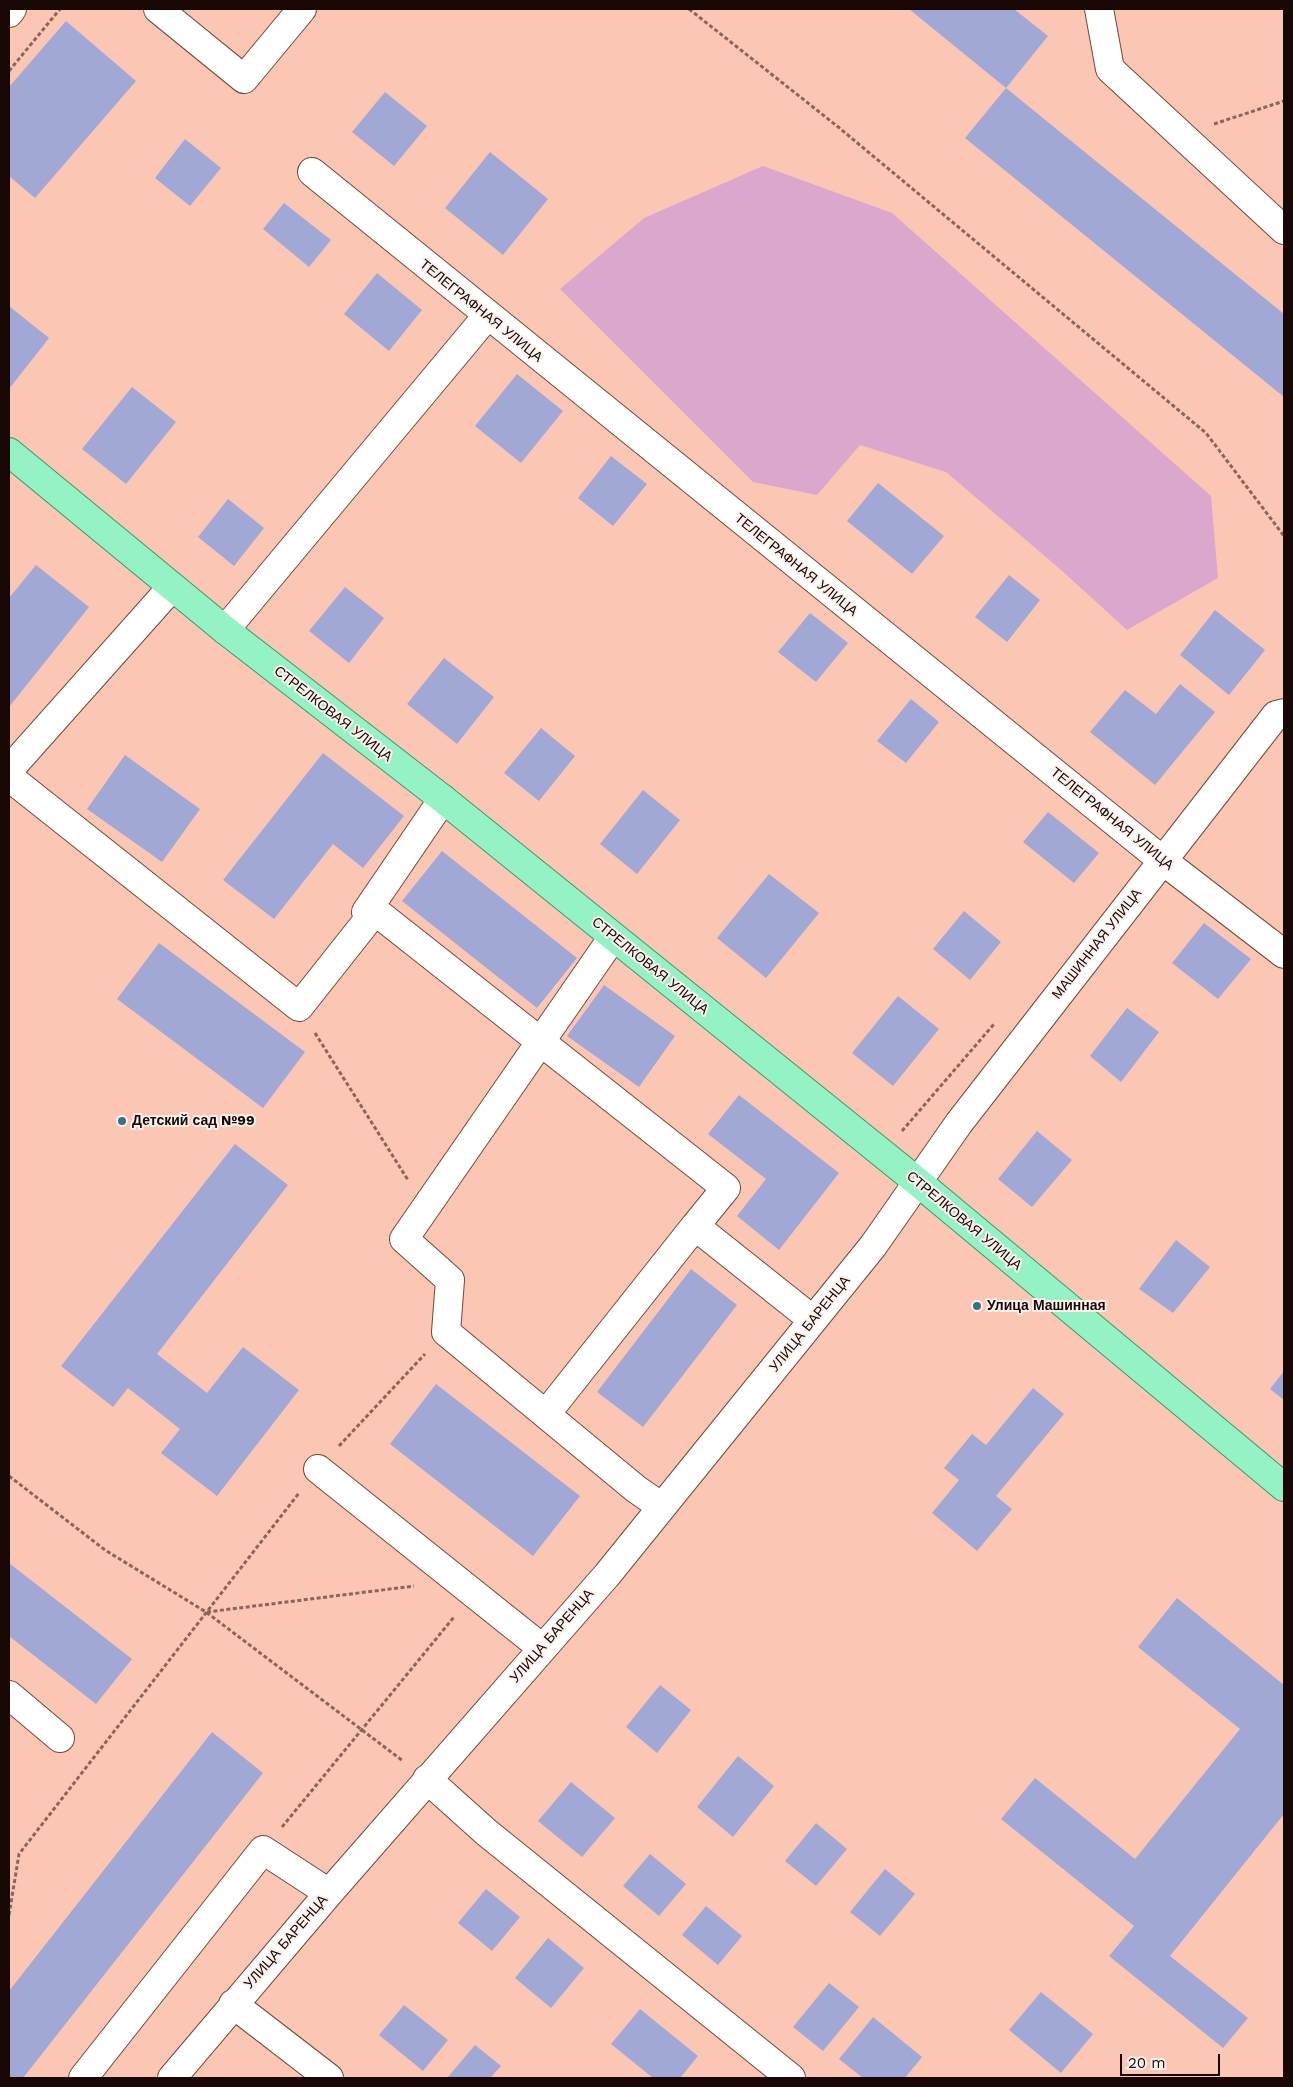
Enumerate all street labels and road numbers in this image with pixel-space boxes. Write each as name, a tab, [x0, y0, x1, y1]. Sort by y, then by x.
street label: ТЕЛЕГРАФНАЯ УЛИЦА	[416, 256, 546, 366]
street label: ТЕЛЕГРАФНАЯ УЛИЦА	[731, 510, 861, 620]
street label: СТРЕЛКОВАЯ УЛИЦА	[271, 663, 395, 765]
street label: ТЕЛЕГРАФНАЯ УЛИЦА	[1047, 764, 1177, 874]
street label: МАШИННАЯ УЛИЦА	[1049, 885, 1145, 1003]
street label: СТРЕЛКОВАЯ УЛИЦА	[588, 914, 712, 1018]
street label: СТРЕЛКОВАЯ УЛИЦА	[903, 1168, 1025, 1274]
street label: УЛИЦА БАРЕНЦА	[766, 1273, 854, 1375]
street label: УЛИЦА БАРЕНЦА	[507, 1586, 597, 1686]
street label: УЛИЦА БАРЕНЦА	[241, 1892, 331, 1992]

